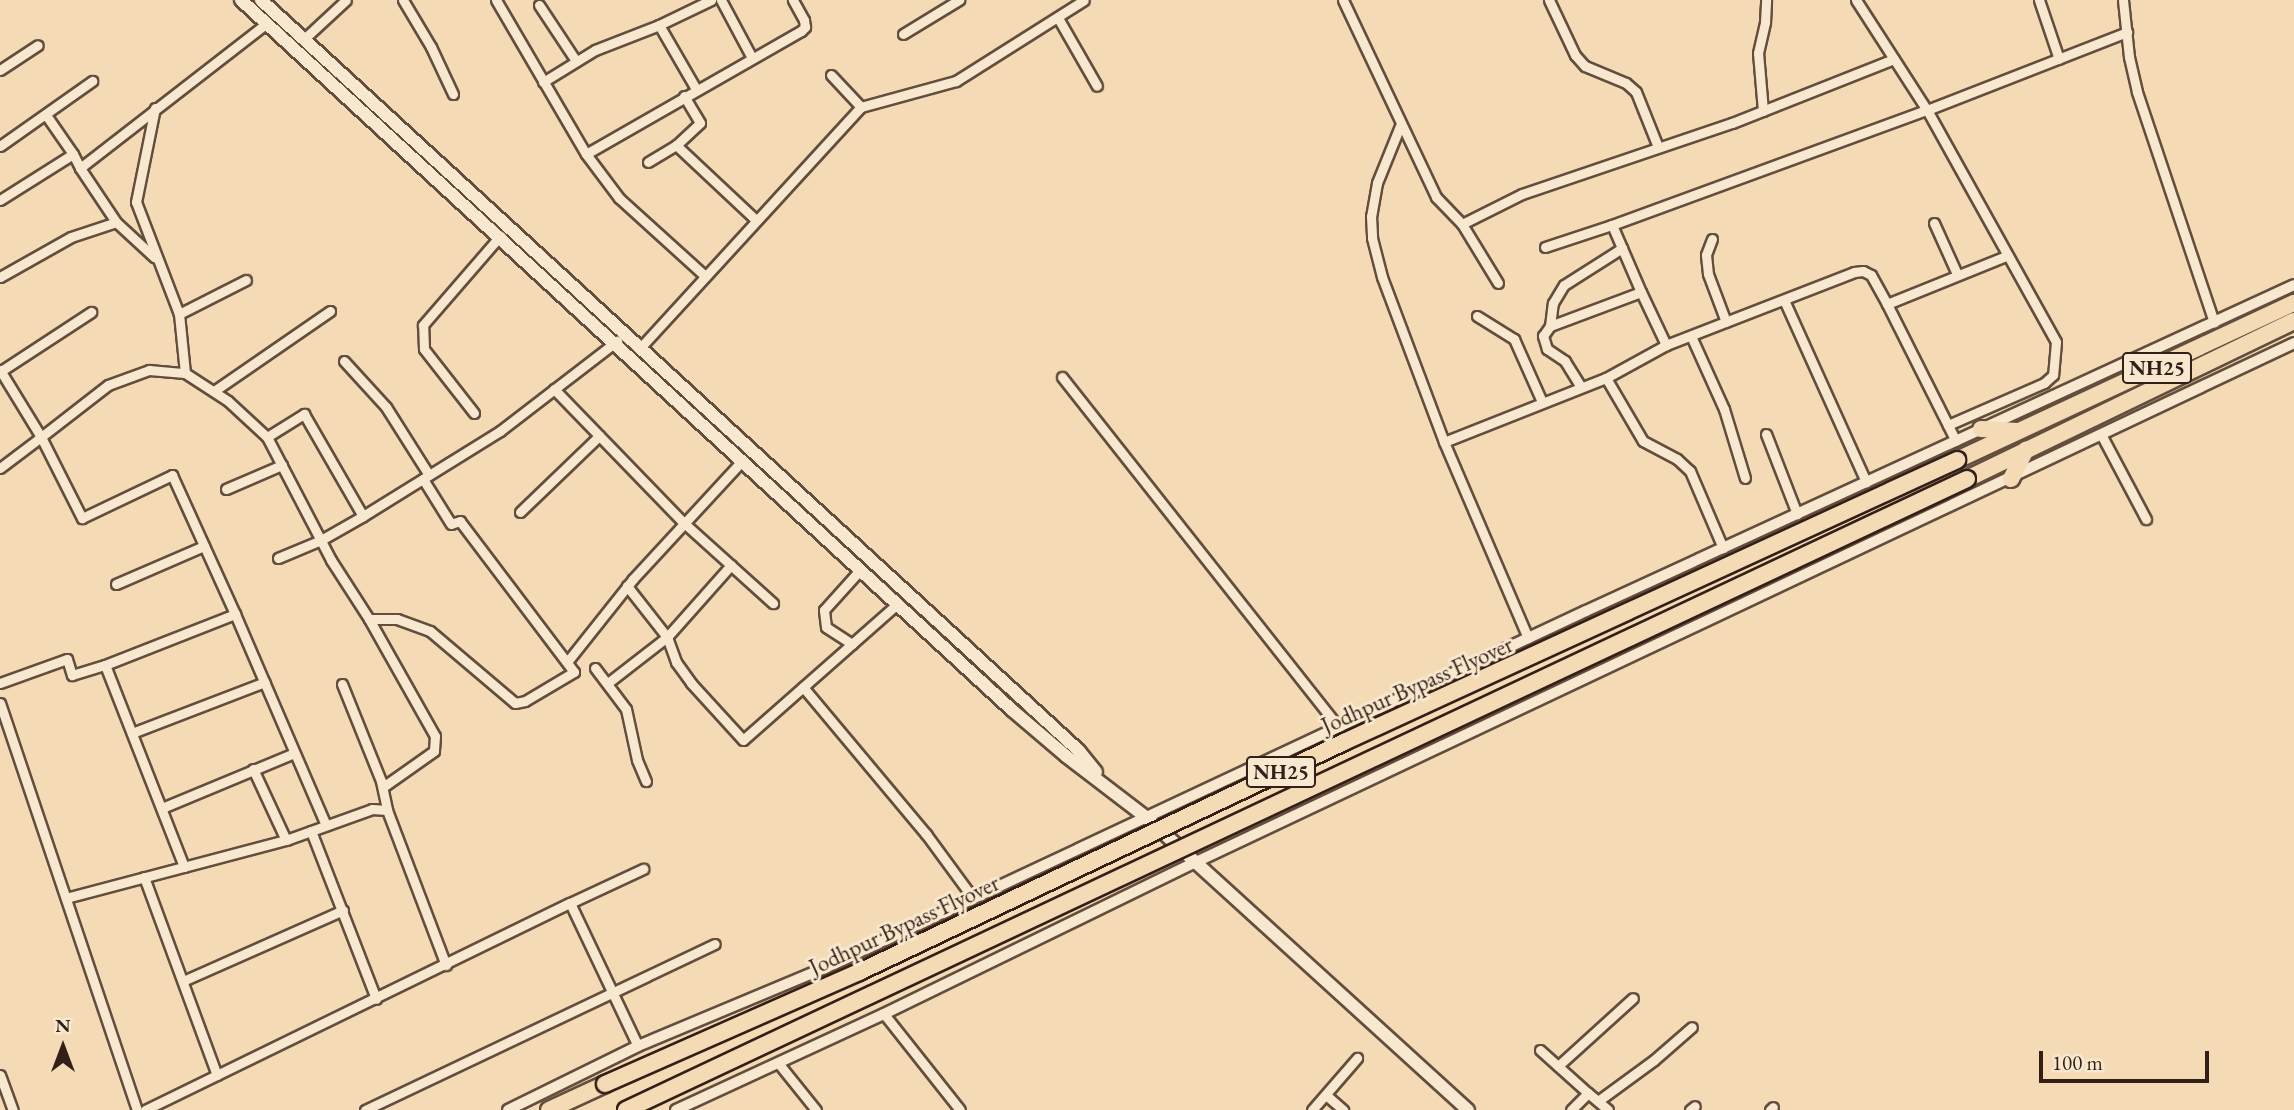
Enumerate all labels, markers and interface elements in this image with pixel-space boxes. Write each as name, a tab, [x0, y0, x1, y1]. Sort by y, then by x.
road number: NH25	[2120, 350, 2194, 386]
street label: Jodhpur Bypass Flyover	[1317, 630, 1517, 740]
road number: NH25	[1244, 754, 1318, 790]
street label: Jodhpur Bypass Flyover	[805, 869, 1003, 981]
north arrow	[28, 1012, 98, 1082]
text: N	[55, 1013, 71, 1038]
scale bar	[2042, 1036, 2212, 1080]
text: 100 m	[2052, 1049, 2103, 1076]

